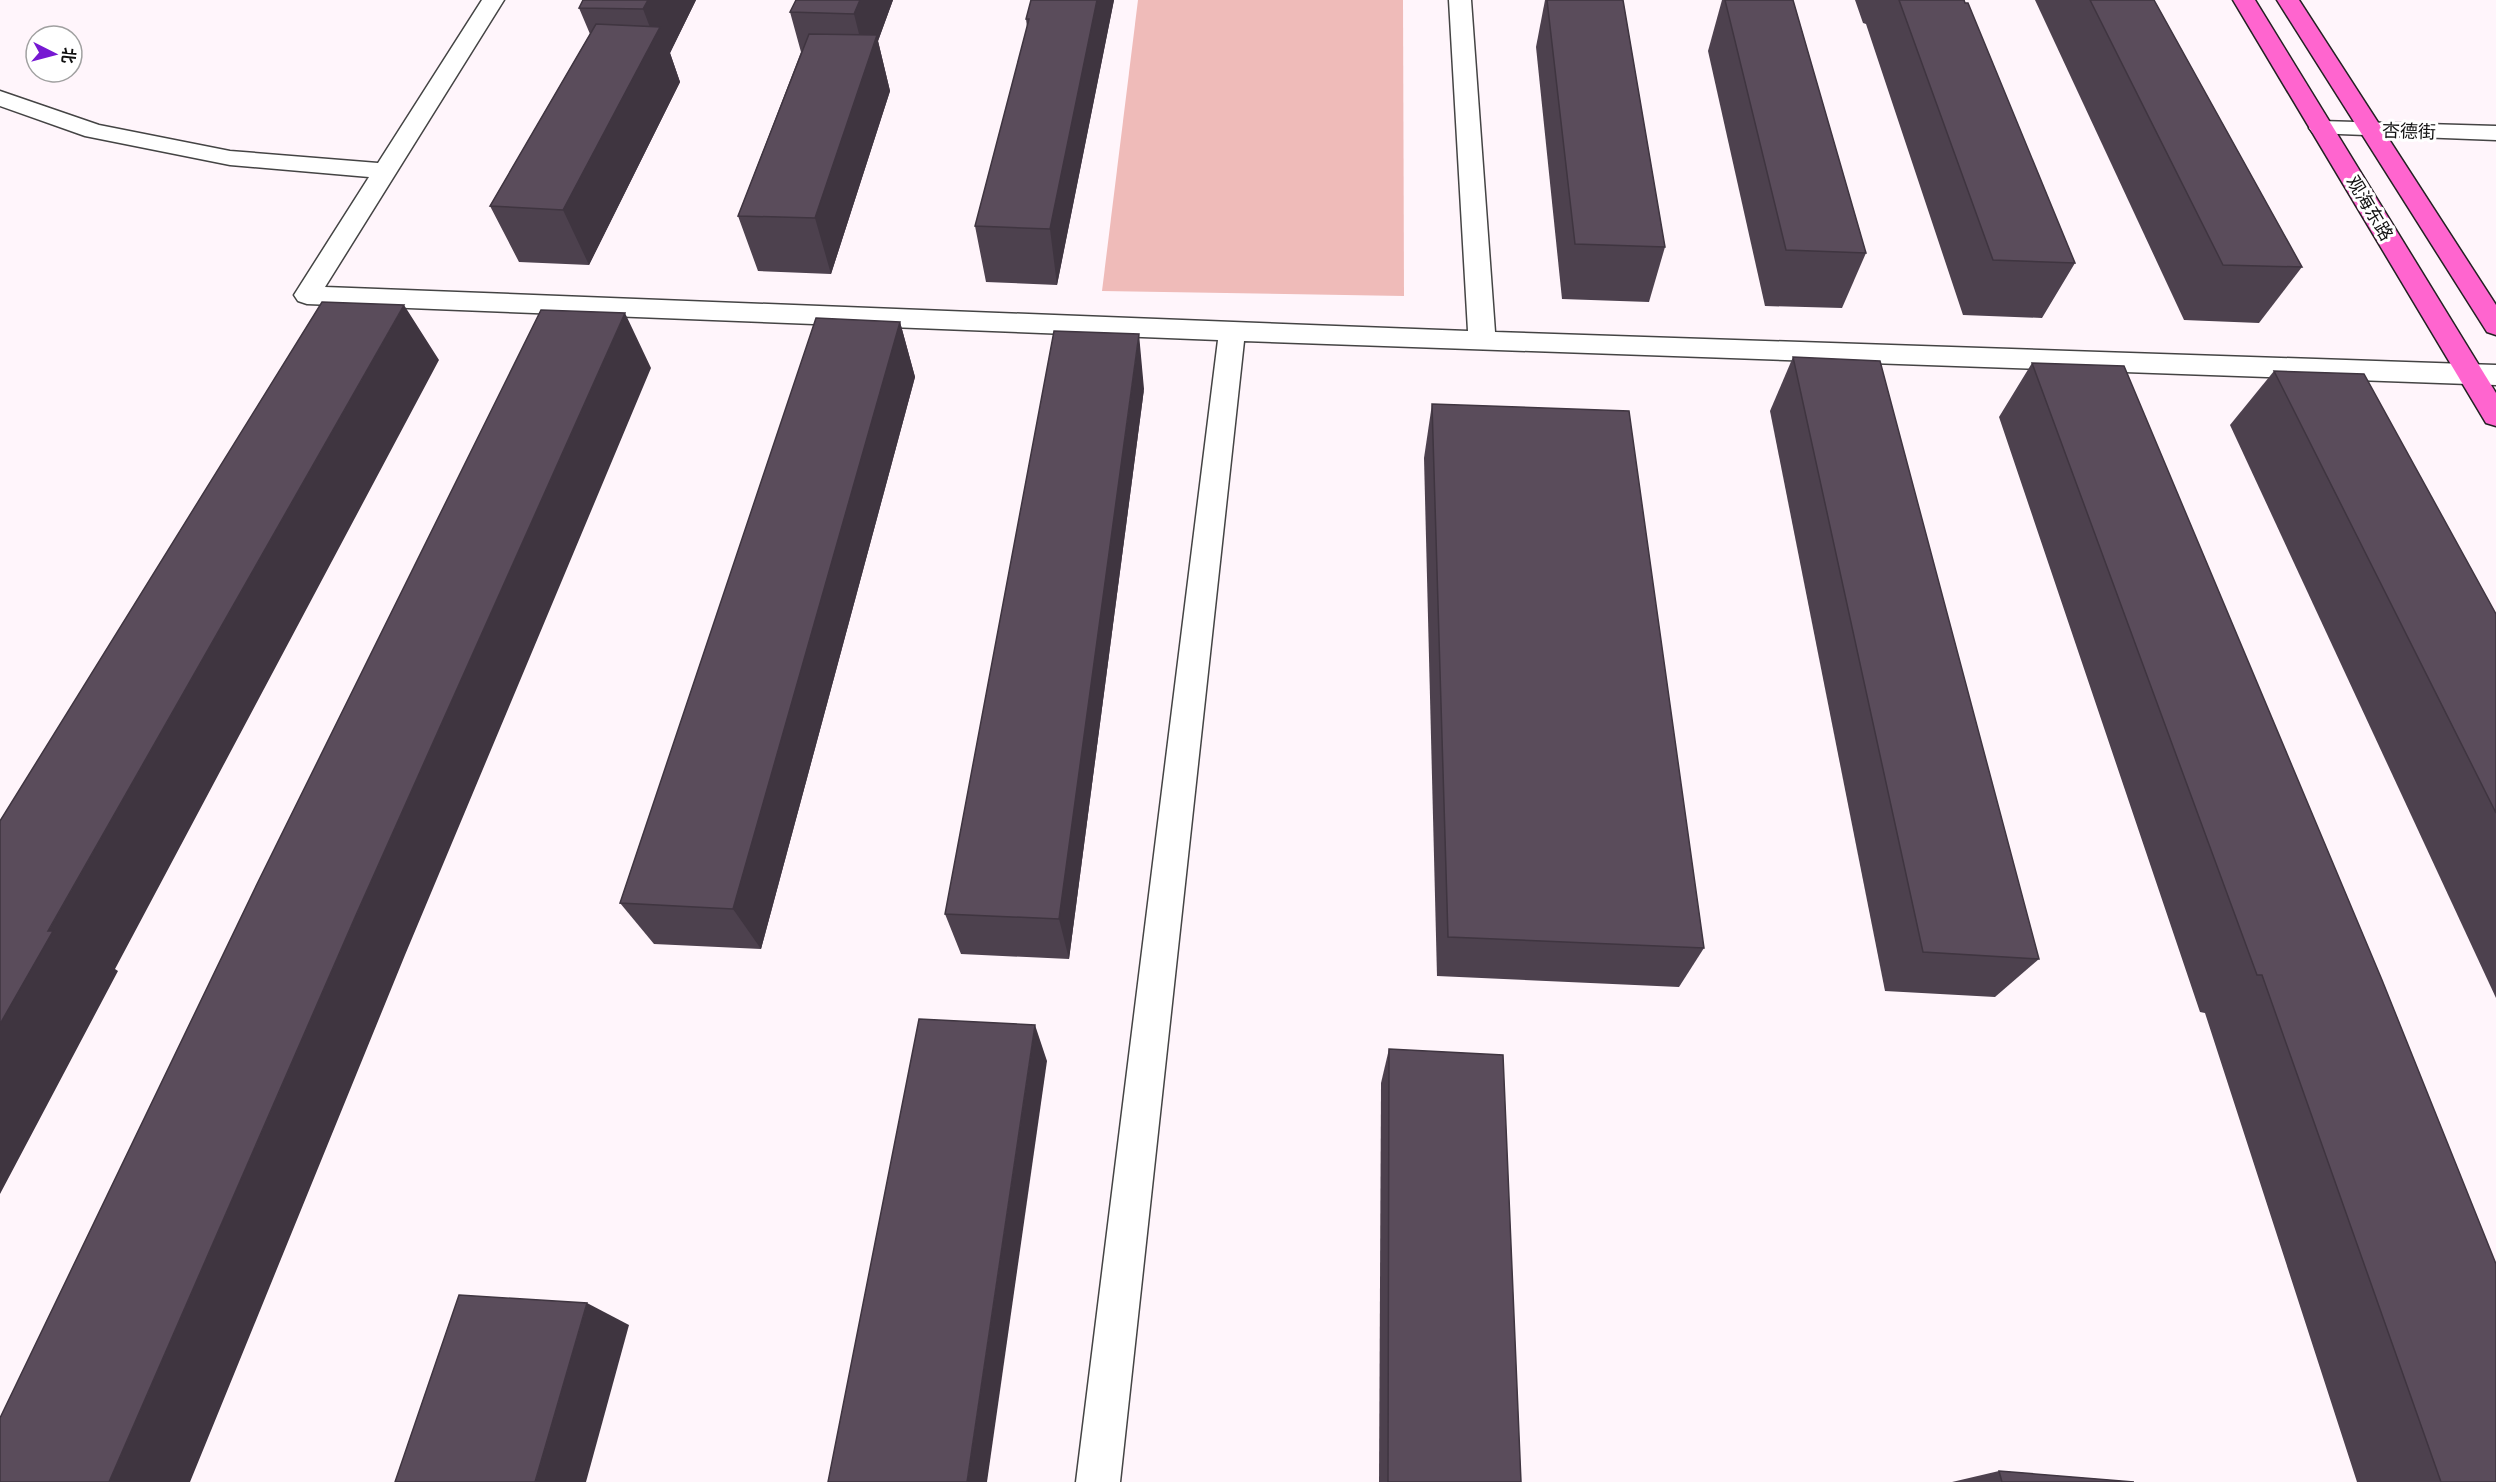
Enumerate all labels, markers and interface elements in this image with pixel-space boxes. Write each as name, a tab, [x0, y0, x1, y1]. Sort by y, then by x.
north arrow	[24, 24, 84, 84]
text: 北	[58, 47, 80, 65]
street label: 杏德街	[2382, 119, 2436, 143]
street label: 观海东路	[2342, 171, 2398, 245]

